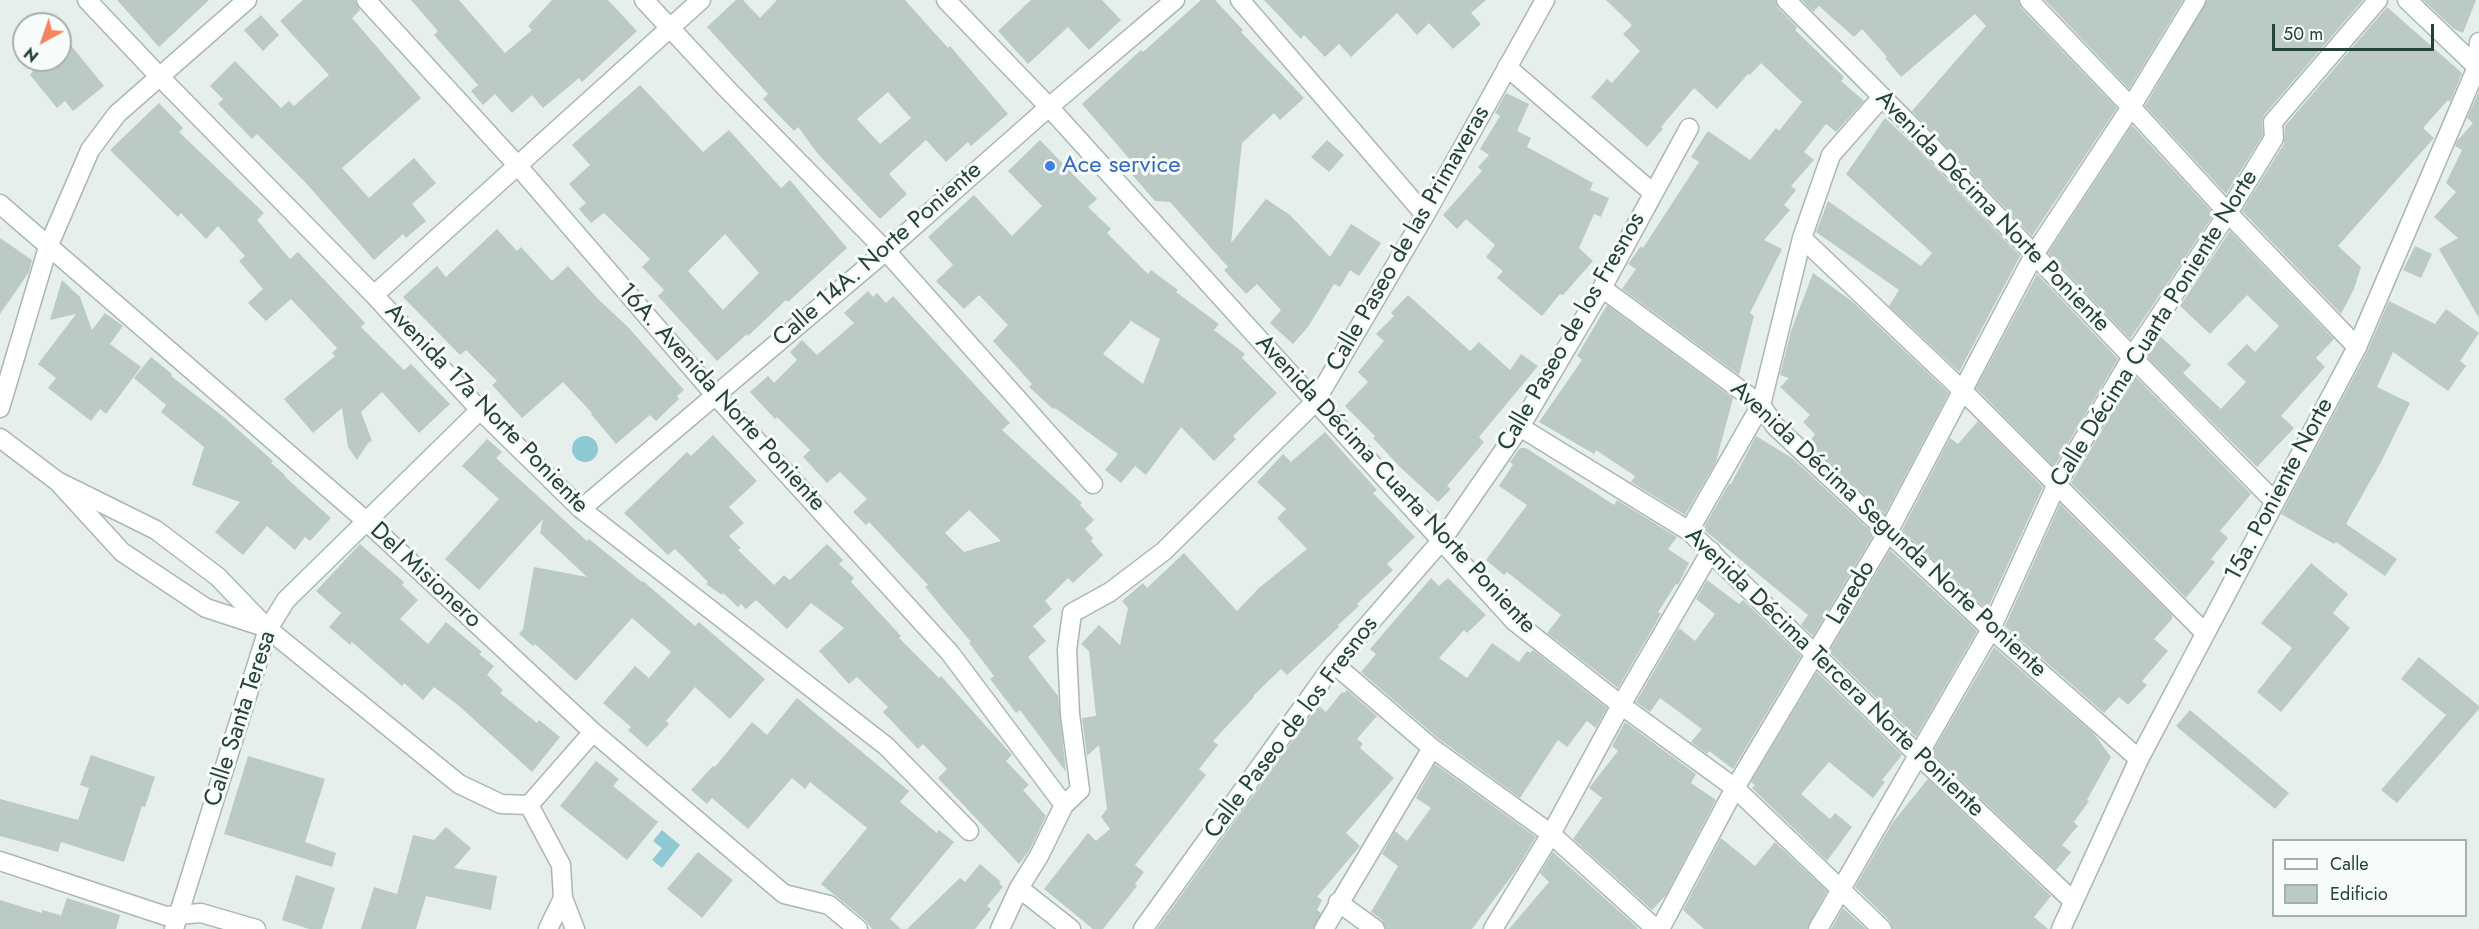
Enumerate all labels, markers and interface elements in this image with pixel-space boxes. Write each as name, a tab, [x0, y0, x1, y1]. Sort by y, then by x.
north arrow	[12, 12, 72, 72]
scale bar	[2275, 12, 2437, 50]
text: 50 m	[2283, 21, 2323, 47]
text: N	[19, 42, 44, 68]
street label: Avenida Décima Norte Poniente	[1869, 85, 2115, 339]
street label: Calle Paseo de las Primaveras	[1321, 101, 1497, 377]
place label: Ace service	[1062, 152, 1180, 180]
street label: Calle 14A. Norte Poniente	[768, 157, 988, 353]
marker: Ace service	[1043, 159, 1057, 173]
street label: Calle Décima Cuarta Poniente Norte	[2045, 165, 2265, 493]
street label: Calle Paseo de los Fresnos	[1492, 208, 1652, 456]
street label: 16A. Avenida Norte Poniente	[611, 278, 831, 518]
street label: Avenida 17a Norte Poniente	[378, 298, 594, 520]
street label: Avenida Décima Cuarta Norte Poniente	[1249, 330, 1541, 640]
street label: Avenida Décima Segunda Norte Poniente	[1724, 376, 2052, 684]
street label: 15a. Poniente Norte	[2220, 394, 2340, 586]
street label: Del Misionero	[363, 517, 487, 635]
street label: Avenida Décima Tercera Norte Poniente	[1678, 522, 1990, 824]
street label: Laredo	[1822, 556, 1882, 630]
street label: Calle Paseo de los Fresnos	[1199, 611, 1385, 845]
street label: Calle Santa Teresa	[199, 628, 283, 810]
legend	[2272, 839, 2467, 917]
text: Calle	[2330, 851, 2369, 877]
text: Edificio	[2330, 881, 2388, 907]

